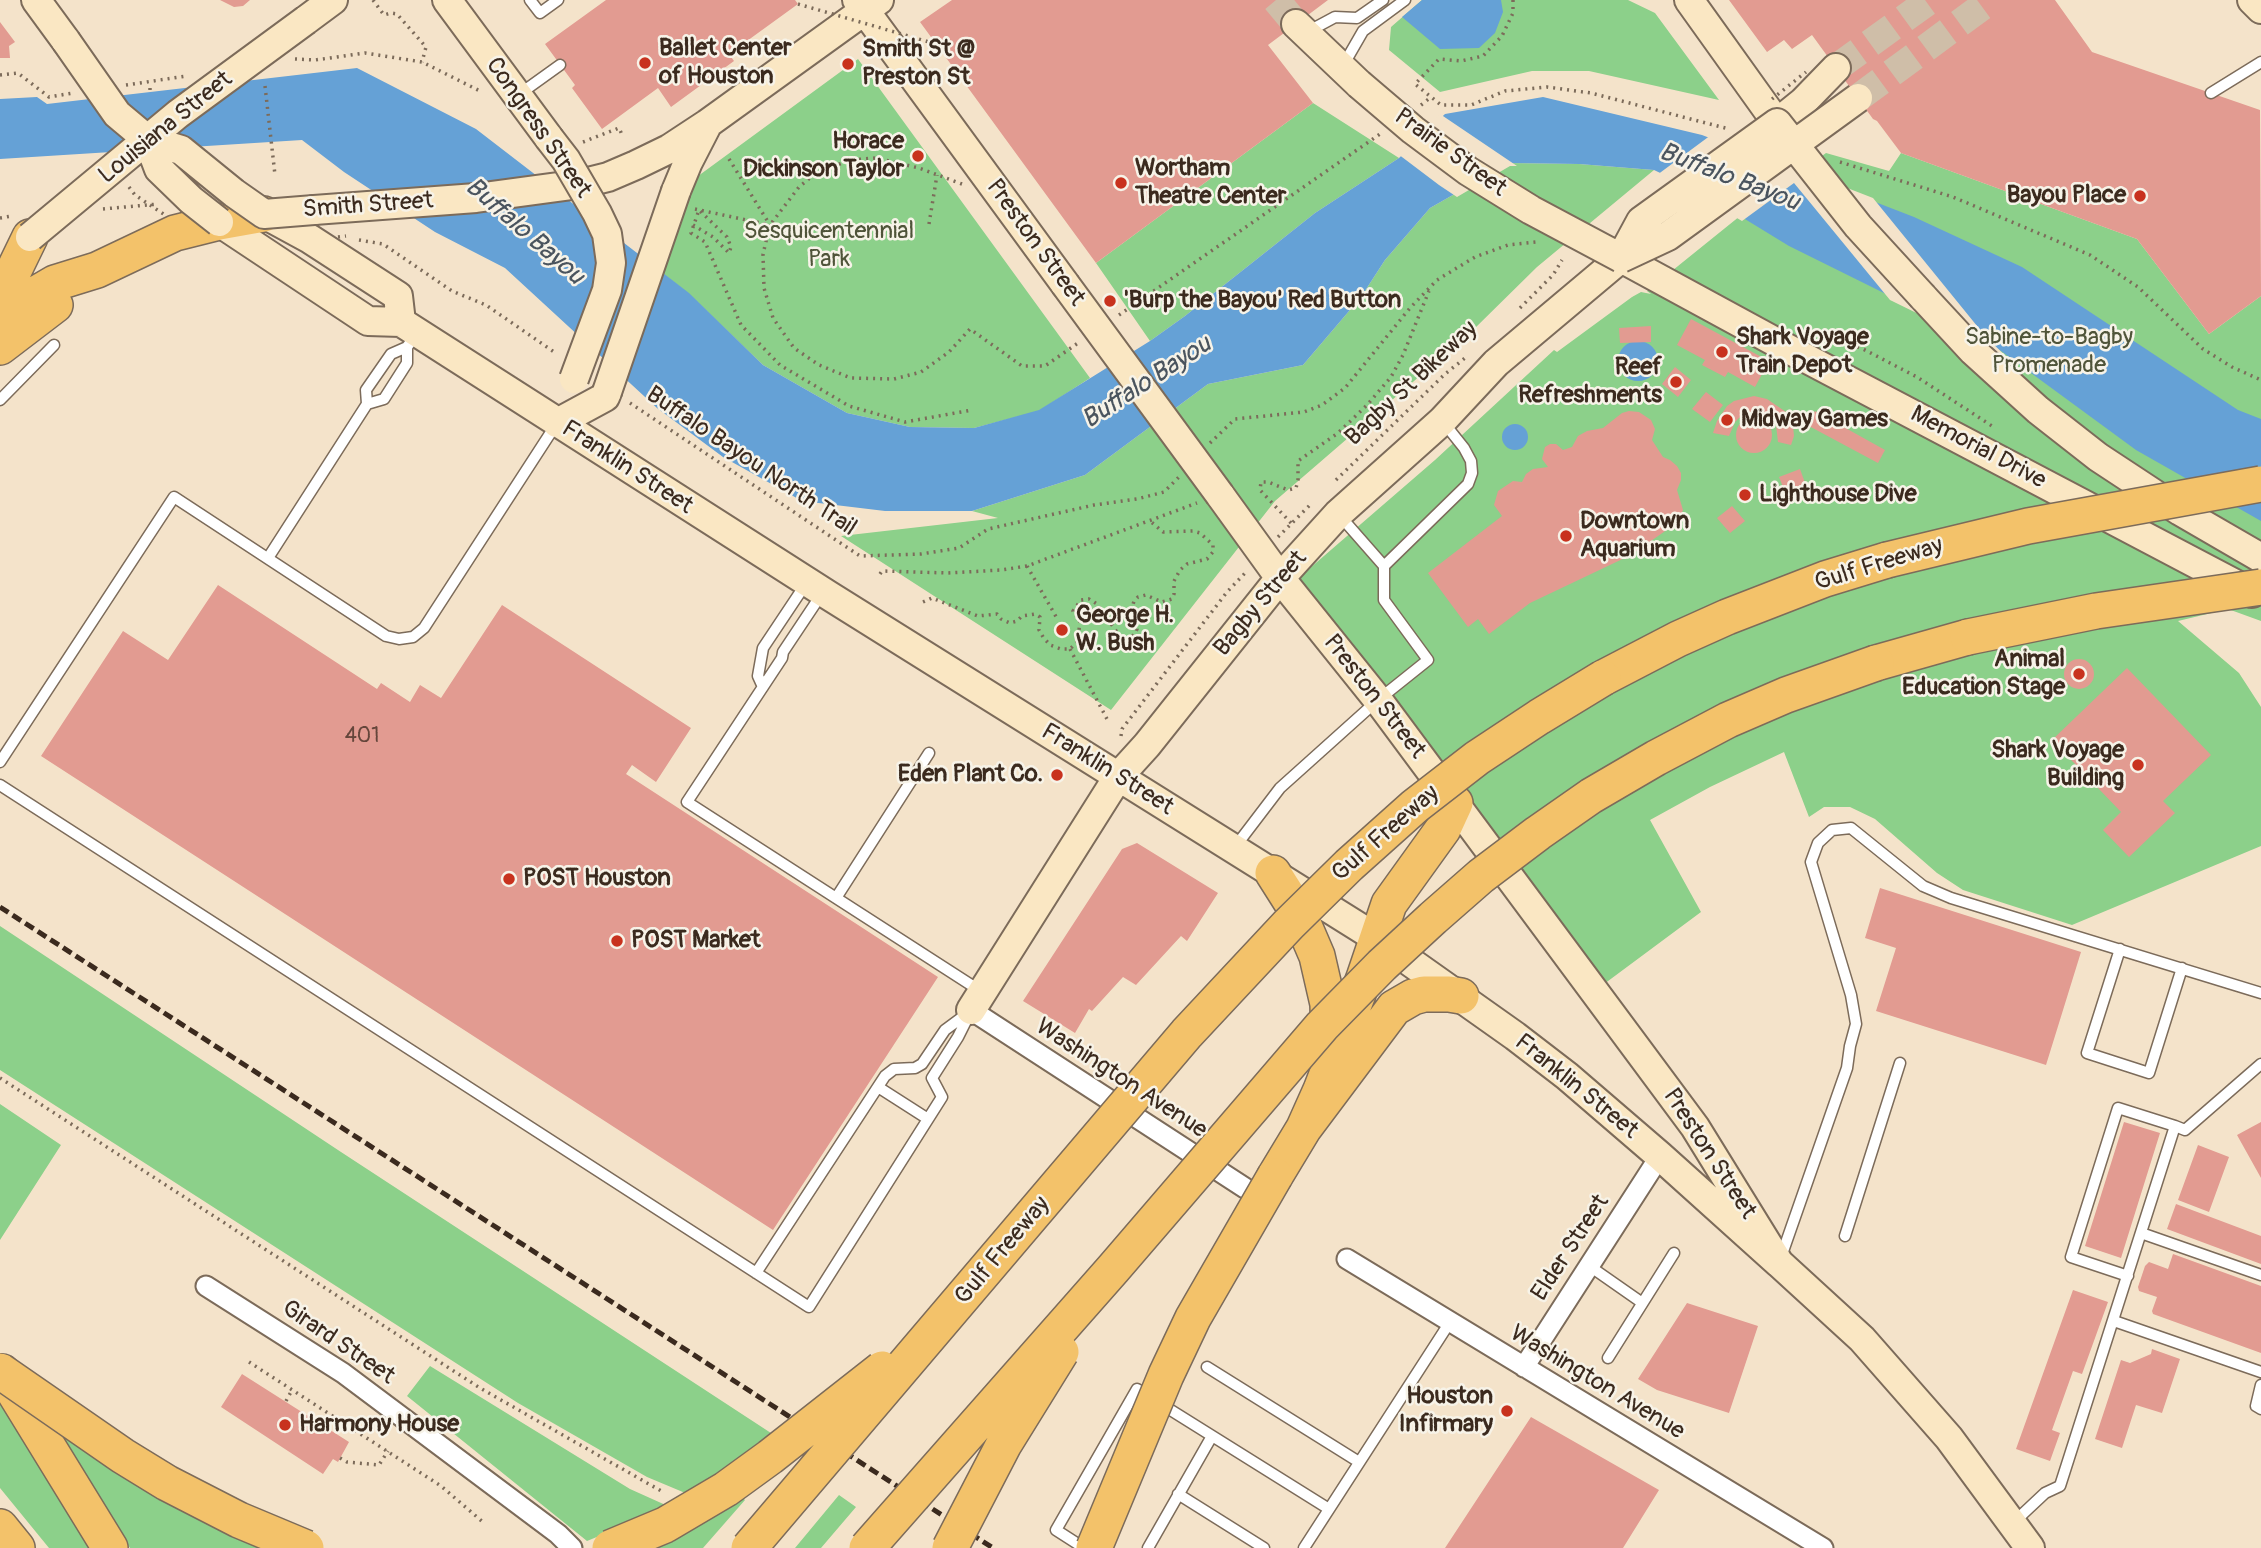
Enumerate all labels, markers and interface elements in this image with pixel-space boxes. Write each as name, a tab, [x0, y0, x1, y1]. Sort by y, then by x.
place label: Ballet Center of Houston	[659, 35, 791, 91]
place label: Smith St @ Preston St	[862, 36, 976, 92]
street label: Congress Street	[479, 52, 597, 204]
marker: Ballet Center of Houston	[637, 55, 653, 71]
marker: Smith St @ Preston St	[840, 56, 856, 72]
street label: Louisiana Street	[94, 65, 238, 191]
street label: Prairie Street	[1388, 103, 1512, 203]
place label: Horace Dickinson Taylor	[743, 128, 904, 184]
water label: Buffalo Bayou	[1654, 137, 1804, 219]
marker: Horace Dickinson Taylor	[910, 148, 926, 164]
place label: Wortham Theatre Center	[1135, 155, 1286, 211]
water label: Buffalo Bayou	[458, 172, 590, 292]
street label: Preston Street	[979, 174, 1091, 312]
marker: Wortham Theatre Center	[1113, 175, 1129, 191]
place label: Bayou Place	[2007, 182, 2126, 210]
street label: Smith Street	[302, 187, 434, 225]
marker: Bayou Place	[2132, 188, 2148, 204]
park label: Sesquicentennial Park	[744, 218, 914, 274]
place label: 'Burp the Bayou' Red Button	[1124, 287, 1401, 315]
marker: 'Burp the Bayou' Red Button	[1102, 293, 1118, 309]
street label: Bagby St Bikeway	[1340, 315, 1484, 453]
place label: Shark Voyage Train Depot	[1736, 324, 1869, 380]
park label: Sabine-to-Bagby Promenade	[1965, 324, 2133, 380]
water label: Buffalo Bayou	[1077, 330, 1217, 436]
marker: Shark Voyage Train Depot	[1714, 344, 1730, 360]
place label: Reef Refreshments	[1518, 354, 1662, 410]
marker: Reef Refreshments	[1668, 374, 1684, 390]
street label: Buffalo Bayou North Trail	[640, 381, 862, 543]
street label: Memorial Drive	[1905, 400, 2051, 496]
place label: Midway Games	[1741, 406, 1888, 434]
marker: Midway Games	[1719, 412, 1735, 428]
street label: Franklin Street	[556, 415, 698, 521]
place label: Lighthouse Dive	[1759, 481, 1917, 509]
marker: Lighthouse Dive	[1737, 487, 1753, 503]
place label: Downtown Aquarium	[1580, 508, 1689, 564]
marker: Downtown Aquarium	[1558, 528, 1574, 544]
street label: Gulf Freeway	[1811, 532, 1947, 598]
street label: Bagby Street	[1208, 545, 1314, 663]
place label: George H. W. Bush	[1076, 602, 1174, 658]
marker: George H. W. Bush	[1054, 622, 1070, 638]
street label: Preston Street	[1317, 629, 1431, 765]
place label: Animal Education Stage	[1902, 646, 2065, 702]
marker: Animal Education Stage	[2071, 666, 2087, 682]
street label: Franklin Street	[1035, 718, 1179, 822]
house number: 401	[345, 724, 379, 750]
place label: Shark Voyage Building	[1991, 737, 2124, 793]
marker: Shark Voyage Building	[2130, 757, 2146, 773]
place label: Eden Plant Co.	[898, 761, 1043, 789]
marker: Eden Plant Co.	[1049, 767, 1065, 783]
street label: Gulf Freeway	[1327, 780, 1445, 888]
place label: POST Houston	[523, 865, 671, 893]
marker: POST Houston	[501, 871, 517, 887]
place label: POST Market	[631, 927, 761, 955]
marker: POST Market	[609, 933, 625, 949]
street label: Washington Avenue	[1030, 1013, 1212, 1145]
street label: Franklin Street	[1508, 1028, 1644, 1146]
street label: Preston Street	[1656, 1083, 1762, 1225]
street label: Elder Street	[1526, 1189, 1616, 1307]
street label: Gulf Freeway	[949, 1191, 1057, 1311]
street label: Girard Street	[276, 1295, 400, 1391]
street label: Washington Avenue	[1505, 1320, 1689, 1446]
place label: Houston Infirmary	[1399, 1383, 1493, 1439]
marker: Houston Infirmary	[1499, 1403, 1515, 1419]
place label: Harmony House	[299, 1411, 459, 1439]
marker: Harmony House	[277, 1417, 293, 1433]

